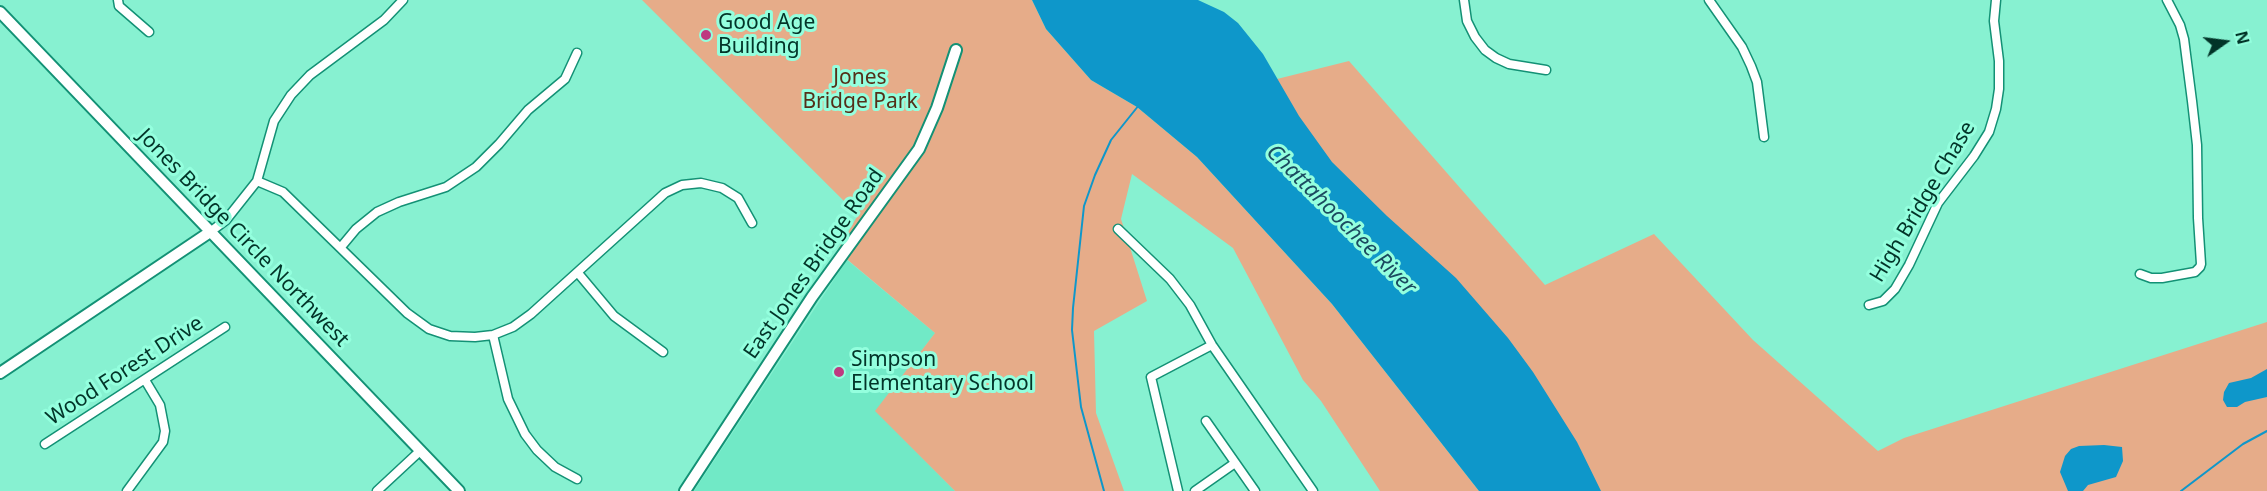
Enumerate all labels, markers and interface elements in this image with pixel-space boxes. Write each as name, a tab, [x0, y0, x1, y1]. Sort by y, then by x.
place label: Good Age Building	[718, 10, 815, 60]
north arrow	[2195, 12, 2255, 72]
marker: Good Age Building	[699, 28, 713, 42]
text: N	[2230, 29, 2255, 47]
park label: Jones Bridge Park	[802, 65, 918, 115]
street label: High Bridge Chase	[1865, 117, 1981, 287]
street label: Jones Bridge Circle Northwest	[132, 124, 354, 352]
water label: Chattahoochee River	[1260, 139, 1422, 301]
street label: East Jones Bridge Road	[739, 164, 889, 364]
street label: Wood Forest Drive	[42, 311, 208, 431]
place label: Simpson Elementary School	[851, 347, 1034, 397]
marker: Simpson Elementary School	[832, 365, 846, 379]

